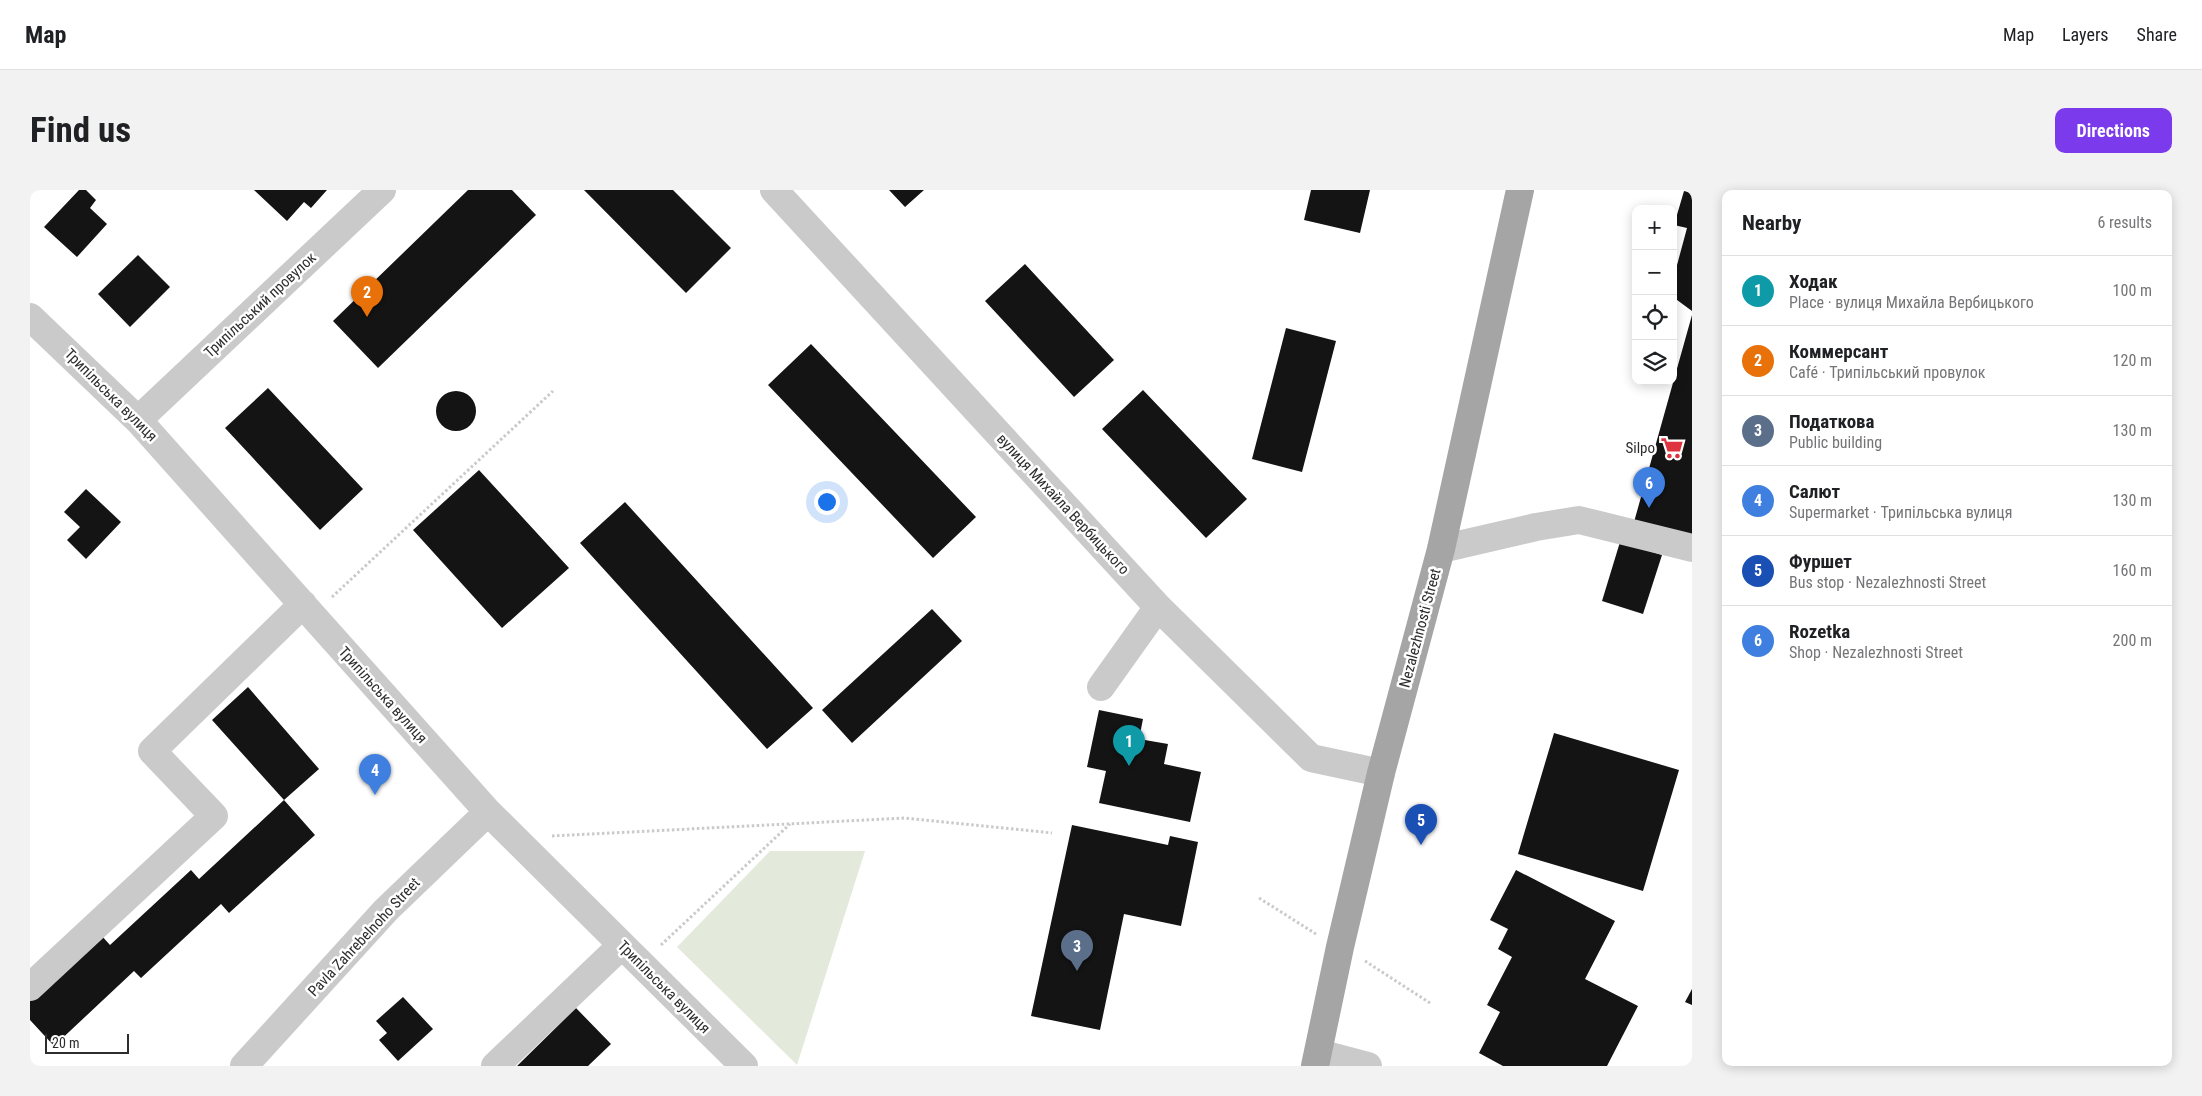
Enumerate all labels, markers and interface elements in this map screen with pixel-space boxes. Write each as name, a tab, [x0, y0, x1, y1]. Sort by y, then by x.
text: Map	[25, 21, 66, 49]
text: Map	[2003, 24, 2034, 45]
text: Layers	[2062, 24, 2109, 45]
text: Share	[2137, 24, 2177, 45]
button: Directions	[2055, 108, 2172, 153]
text: Find us	[30, 110, 131, 151]
map controls	[1632, 205, 1677, 385]
button: +	[1632, 205, 1677, 250]
text: Nearby	[1742, 211, 1801, 235]
text: 6 results	[2097, 213, 2152, 232]
street label: Трипільський провулок	[200, 249, 320, 361]
button: −	[1632, 250, 1677, 295]
text: Ходак	[1789, 270, 1837, 293]
pin: 2	[351, 276, 383, 317]
text: 1	[1754, 281, 1762, 300]
text: 100 m	[2113, 281, 2152, 300]
text: Place · вулиця Михайла Вербицького	[1789, 293, 2034, 312]
button: locate	[1632, 295, 1677, 340]
button: layers	[1632, 340, 1677, 385]
text: Коммерсант	[1789, 340, 1888, 363]
street label: Трипільська вулиця	[61, 345, 161, 445]
text: 2	[1754, 351, 1762, 370]
text: 120 m	[2113, 351, 2152, 370]
text: Café · Трипільський провулок	[1789, 363, 1985, 382]
text: Податкова	[1789, 410, 1875, 433]
text: 3	[1754, 421, 1762, 440]
text: 130 m	[2113, 421, 2152, 440]
street label: вулиця Михайла Вербицького	[993, 430, 1133, 578]
text: Public building	[1789, 433, 1882, 452]
supermarket icon: Silpo	[1659, 435, 1685, 461]
place label: Silpo	[1625, 439, 1655, 457]
pin: 6	[1633, 467, 1665, 508]
text: Салют	[1789, 480, 1840, 503]
your location	[814, 489, 840, 515]
text: 4	[1754, 491, 1762, 510]
text: 130 m	[2113, 491, 2152, 510]
text: Supermarket · Трипільська вулиця	[1789, 503, 2012, 522]
text: Фуршет	[1789, 550, 1852, 573]
text: 5	[1754, 561, 1762, 580]
text: 160 m	[2113, 561, 2152, 580]
street label: Nezalezhnosti Street	[1395, 567, 1445, 689]
text: Bus stop · Nezalezhnosti Street	[1789, 573, 1986, 592]
text: Rozetka	[1789, 620, 1850, 643]
text: 6	[1754, 631, 1762, 650]
text: 200 m	[2113, 631, 2152, 650]
street label: Трипільська вулиця	[335, 643, 431, 747]
text: Shop · Nezalezhnosti Street	[1789, 643, 1963, 662]
pin: 1	[1113, 725, 1145, 766]
pin: 4	[359, 754, 391, 795]
pin: 5	[1405, 804, 1437, 845]
street label: Pavla Zahrebelnoho Street	[304, 874, 424, 1000]
pin: 3	[1061, 930, 1093, 971]
street label: Трипільська вулиця	[614, 937, 714, 1037]
scale bar	[45, 1031, 129, 1054]
text: 20 m	[52, 1035, 80, 1051]

